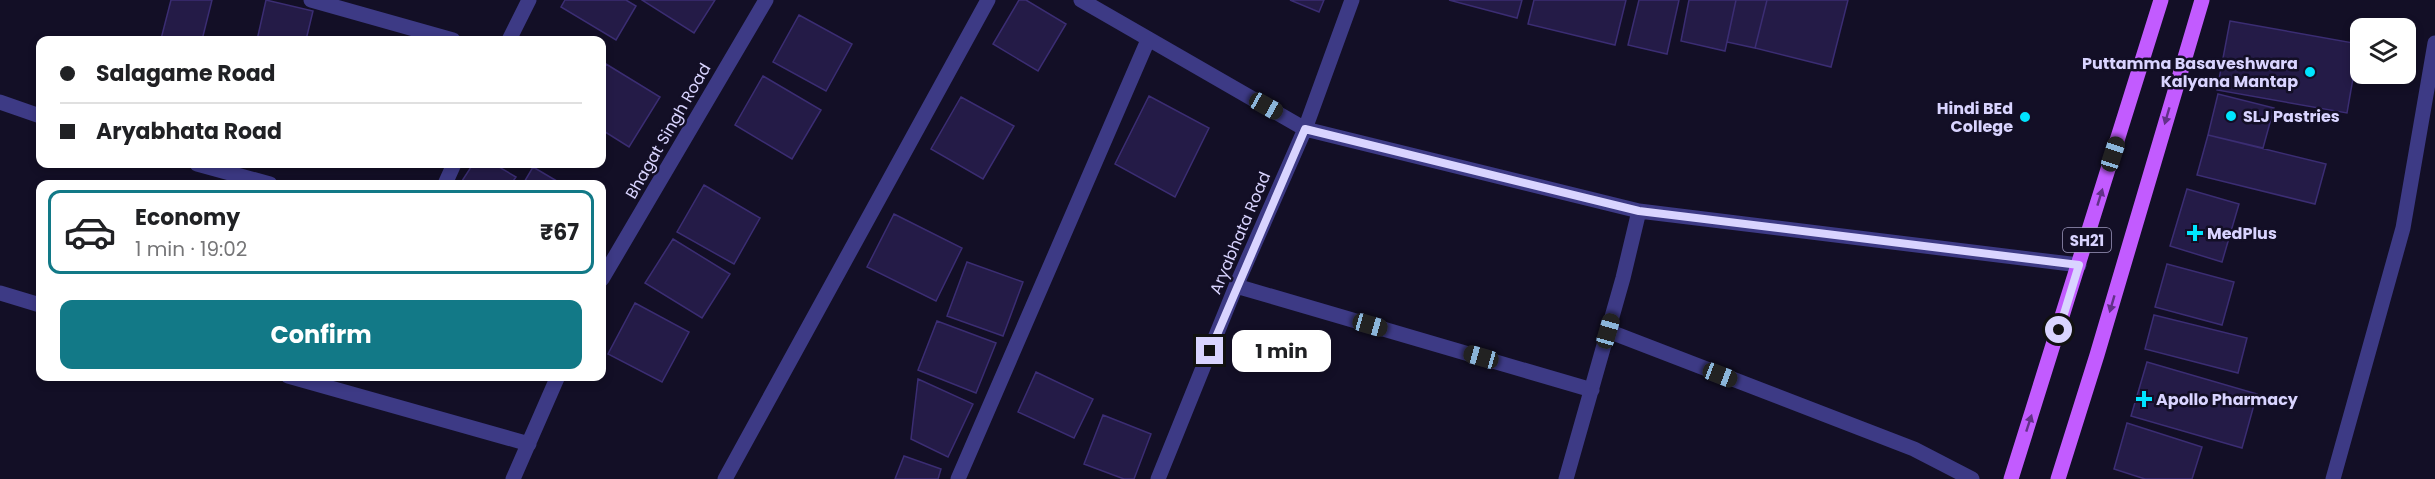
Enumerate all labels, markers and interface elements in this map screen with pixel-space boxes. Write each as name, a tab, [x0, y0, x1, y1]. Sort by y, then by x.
map controls	[2350, 18, 2416, 84]
button: layers	[2350, 18, 2416, 84]
place label: Puttamma Basaveshwara Kalyana Mantap	[2082, 52, 2298, 93]
text: Salagame Road	[96, 58, 276, 89]
street label: Bhagat Singh Road	[620, 59, 716, 203]
marker: Puttamma Basaveshwara Kalyana Mantap	[2303, 65, 2317, 79]
car	[1246, 89, 1286, 123]
place label: Hindi BEd College	[1937, 97, 2013, 138]
place label: SLJ Pastries	[2243, 105, 2340, 128]
one-way arrow	[2162, 107, 2171, 125]
marker: SLJ Pastries	[2224, 109, 2238, 123]
marker: Hindi BEd College	[2018, 110, 2032, 124]
text: Aryabhata Road	[96, 116, 282, 147]
car	[2099, 134, 2127, 174]
street label: Aryabhata Road	[1204, 168, 1276, 298]
one-way arrow	[2096, 188, 2105, 206]
text: Economy	[135, 202, 240, 233]
icon: car	[63, 205, 117, 259]
text: ₹67	[540, 217, 579, 248]
place label: MedPlus	[2207, 222, 2277, 245]
marker: MedPlus	[2188, 226, 2202, 240]
road number: SH21	[2063, 228, 2111, 252]
text: 1 min · 19:02	[135, 235, 247, 263]
one-way arrow	[2107, 295, 2116, 313]
button: Confirm	[60, 300, 582, 369]
car	[1350, 311, 1390, 339]
car	[1594, 311, 1622, 351]
route start	[2045, 316, 2072, 343]
callout: 1 min	[1231, 330, 1330, 372]
route end	[1196, 337, 1223, 364]
text: 1 min	[1255, 337, 1308, 365]
car	[1461, 343, 1501, 371]
car	[1700, 360, 1740, 390]
place label: Apollo Pharmacy	[2156, 388, 2299, 411]
marker: Apollo Pharmacy	[2137, 392, 2151, 406]
one-way arrow	[2025, 414, 2034, 432]

